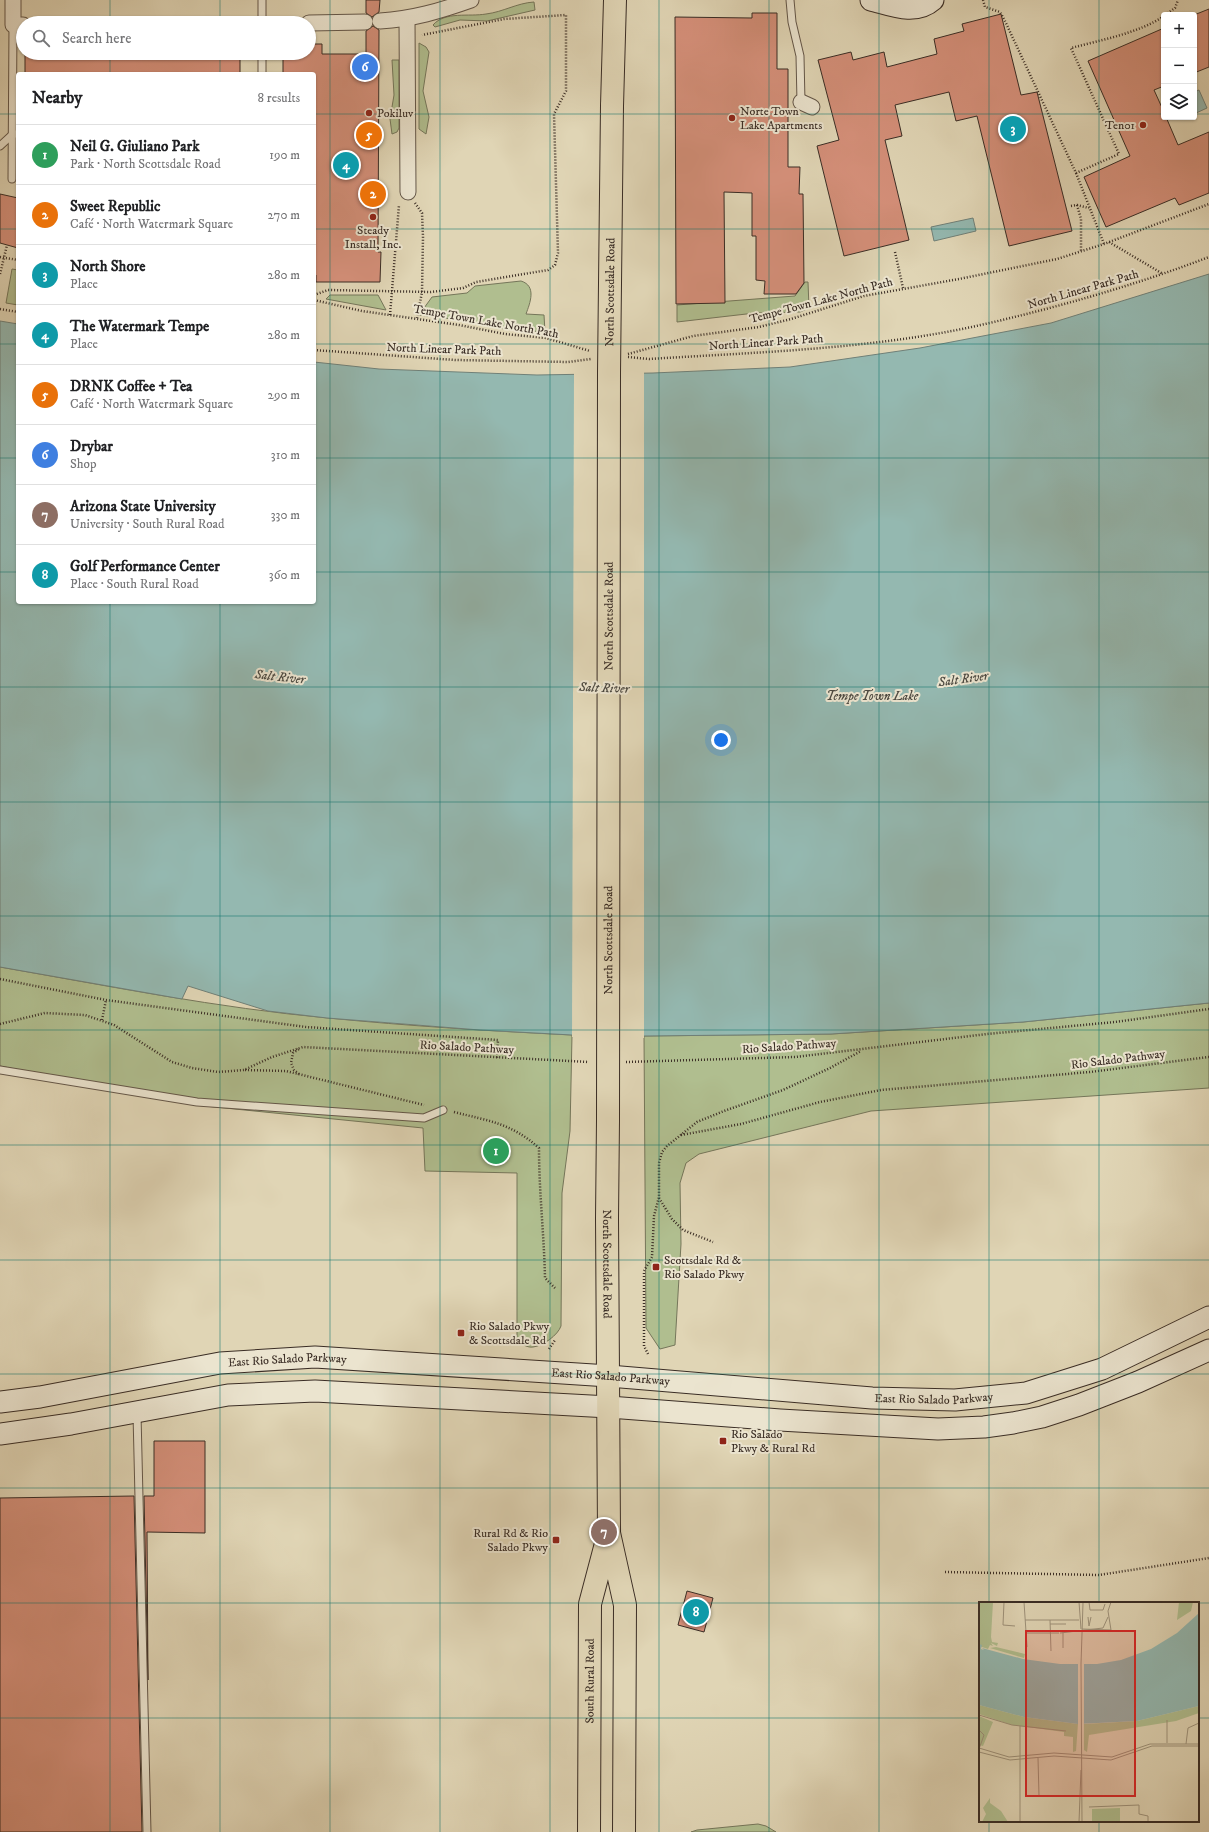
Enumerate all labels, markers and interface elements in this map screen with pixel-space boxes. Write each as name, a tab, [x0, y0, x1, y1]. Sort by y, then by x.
map controls	[1161, 12, 1197, 120]
button: +	[1161, 12, 1197, 48]
search box	[16, 16, 316, 60]
icon: search	[30, 27, 52, 49]
text: Search here	[62, 29, 131, 48]
button: −	[1161, 48, 1197, 84]
pin: 6	[352, 52, 378, 82]
button: layers	[1161, 84, 1197, 120]
text: Nearby	[32, 87, 82, 109]
text: 8 results	[258, 90, 300, 106]
place label: Norte Town Lake Apartments	[740, 104, 822, 133]
place label: Pokiluv	[377, 106, 414, 121]
marker: Pokiluv	[364, 108, 374, 118]
marker: Norte Town Lake Apartments	[727, 113, 737, 123]
pin: 3	[1000, 114, 1026, 144]
place label: Ten01	[1105, 118, 1135, 133]
pin: 5	[356, 120, 382, 150]
marker: Ten01	[1138, 120, 1148, 130]
text: Neil G. Giuliano Park	[70, 137, 200, 156]
text: 1	[43, 147, 47, 163]
text: 190 m	[269, 147, 300, 163]
pin: 4	[333, 150, 359, 180]
text: Park · North Scottsdale Road	[70, 156, 221, 172]
pin: 2	[360, 179, 386, 209]
text: Sweet Republic	[70, 197, 160, 216]
text: 2	[42, 207, 48, 223]
text: 270 m	[268, 207, 300, 223]
marker: Steady Install, Inc.	[368, 212, 378, 222]
text: Café · North Watermark Square	[70, 216, 233, 232]
place label: Steady Install, Inc.	[345, 223, 401, 252]
street label: North Scottsdale Road	[602, 238, 619, 346]
text: North Shore	[70, 257, 145, 276]
street label: North Linear Park Path	[1026, 266, 1141, 313]
text: 3	[43, 267, 47, 283]
text: 280 m	[268, 267, 300, 283]
street label: Tempe Town Lake North Path	[748, 274, 895, 327]
text: Place	[70, 276, 98, 292]
street label: Tempe Town Lake North Path	[412, 301, 561, 342]
text: The Watermark Tempe	[70, 317, 209, 336]
text: 4	[41, 327, 49, 343]
text: 280 m	[268, 327, 300, 343]
street label: North Linear Park Path	[708, 331, 825, 354]
text: Place	[70, 336, 98, 352]
street label: North Linear Park Path	[386, 340, 502, 359]
text: DRNK Coffee + Tea	[70, 377, 192, 396]
text: 5	[42, 387, 48, 403]
text: 290 m	[268, 387, 300, 403]
text: Café · North Watermark Square	[70, 396, 233, 412]
text: Drybar	[70, 437, 113, 456]
text: 6	[42, 447, 48, 463]
text: 310 m	[271, 447, 300, 463]
text: Shop	[70, 456, 96, 472]
text: Arizona State University	[70, 497, 216, 516]
text: 7	[42, 507, 48, 523]
text: 330 m	[271, 507, 300, 523]
text: University · South Rural Road	[70, 516, 225, 532]
text: Golf Performance Center	[70, 557, 220, 576]
street label: North Scottsdale Road	[602, 562, 617, 670]
text: 8	[42, 567, 48, 583]
text: 360 m	[269, 567, 300, 583]
text: Place · South Rural Road	[70, 576, 199, 592]
water label: Salt River	[253, 666, 307, 688]
water label: Salt River	[936, 667, 991, 691]
water label: Salt River	[577, 679, 631, 697]
water label: Tempe Town Lake	[826, 688, 919, 704]
your location	[711, 730, 731, 750]
street label: North Scottsdale Road	[601, 886, 616, 994]
street label: Rio Salado Pathway	[741, 1036, 837, 1057]
street label: Rio Salado Pathway	[419, 1038, 515, 1057]
street label: Rio Salado Pathway	[1070, 1046, 1166, 1073]
pin: 1	[483, 1136, 509, 1166]
street label: North Scottsdale Road	[599, 1210, 615, 1318]
place label: Scottsdale Rd & Rio Salado Pkwy	[664, 1253, 745, 1282]
marker: Scottsdale Rd & Rio Salado Pkwy	[651, 1262, 661, 1272]
place label: Rio Salado Pkwy & Scottsdale Rd	[469, 1319, 550, 1348]
marker: Rio Salado Pkwy & Scottsdale Rd	[456, 1328, 466, 1338]
street label: East Rio Salado Parkway	[228, 1350, 347, 1370]
street label: East Rio Salado Parkway	[551, 1365, 671, 1389]
street label: East Rio Salado Parkway	[874, 1389, 994, 1408]
place label: Rio Salado Pkwy & Rural Rd	[731, 1427, 815, 1456]
marker: Rio Salado Pkwy & Rural Rd	[718, 1436, 728, 1446]
pin: 7	[591, 1517, 617, 1547]
place label: Rural Rd & Rio Salado Pkwy	[473, 1526, 548, 1555]
marker: Rural Rd & Rio Salado Pkwy	[551, 1535, 561, 1545]
pin: 8	[683, 1597, 709, 1627]
inset map	[979, 1602, 1199, 1822]
street label: South Rural Road	[582, 1638, 598, 1724]

